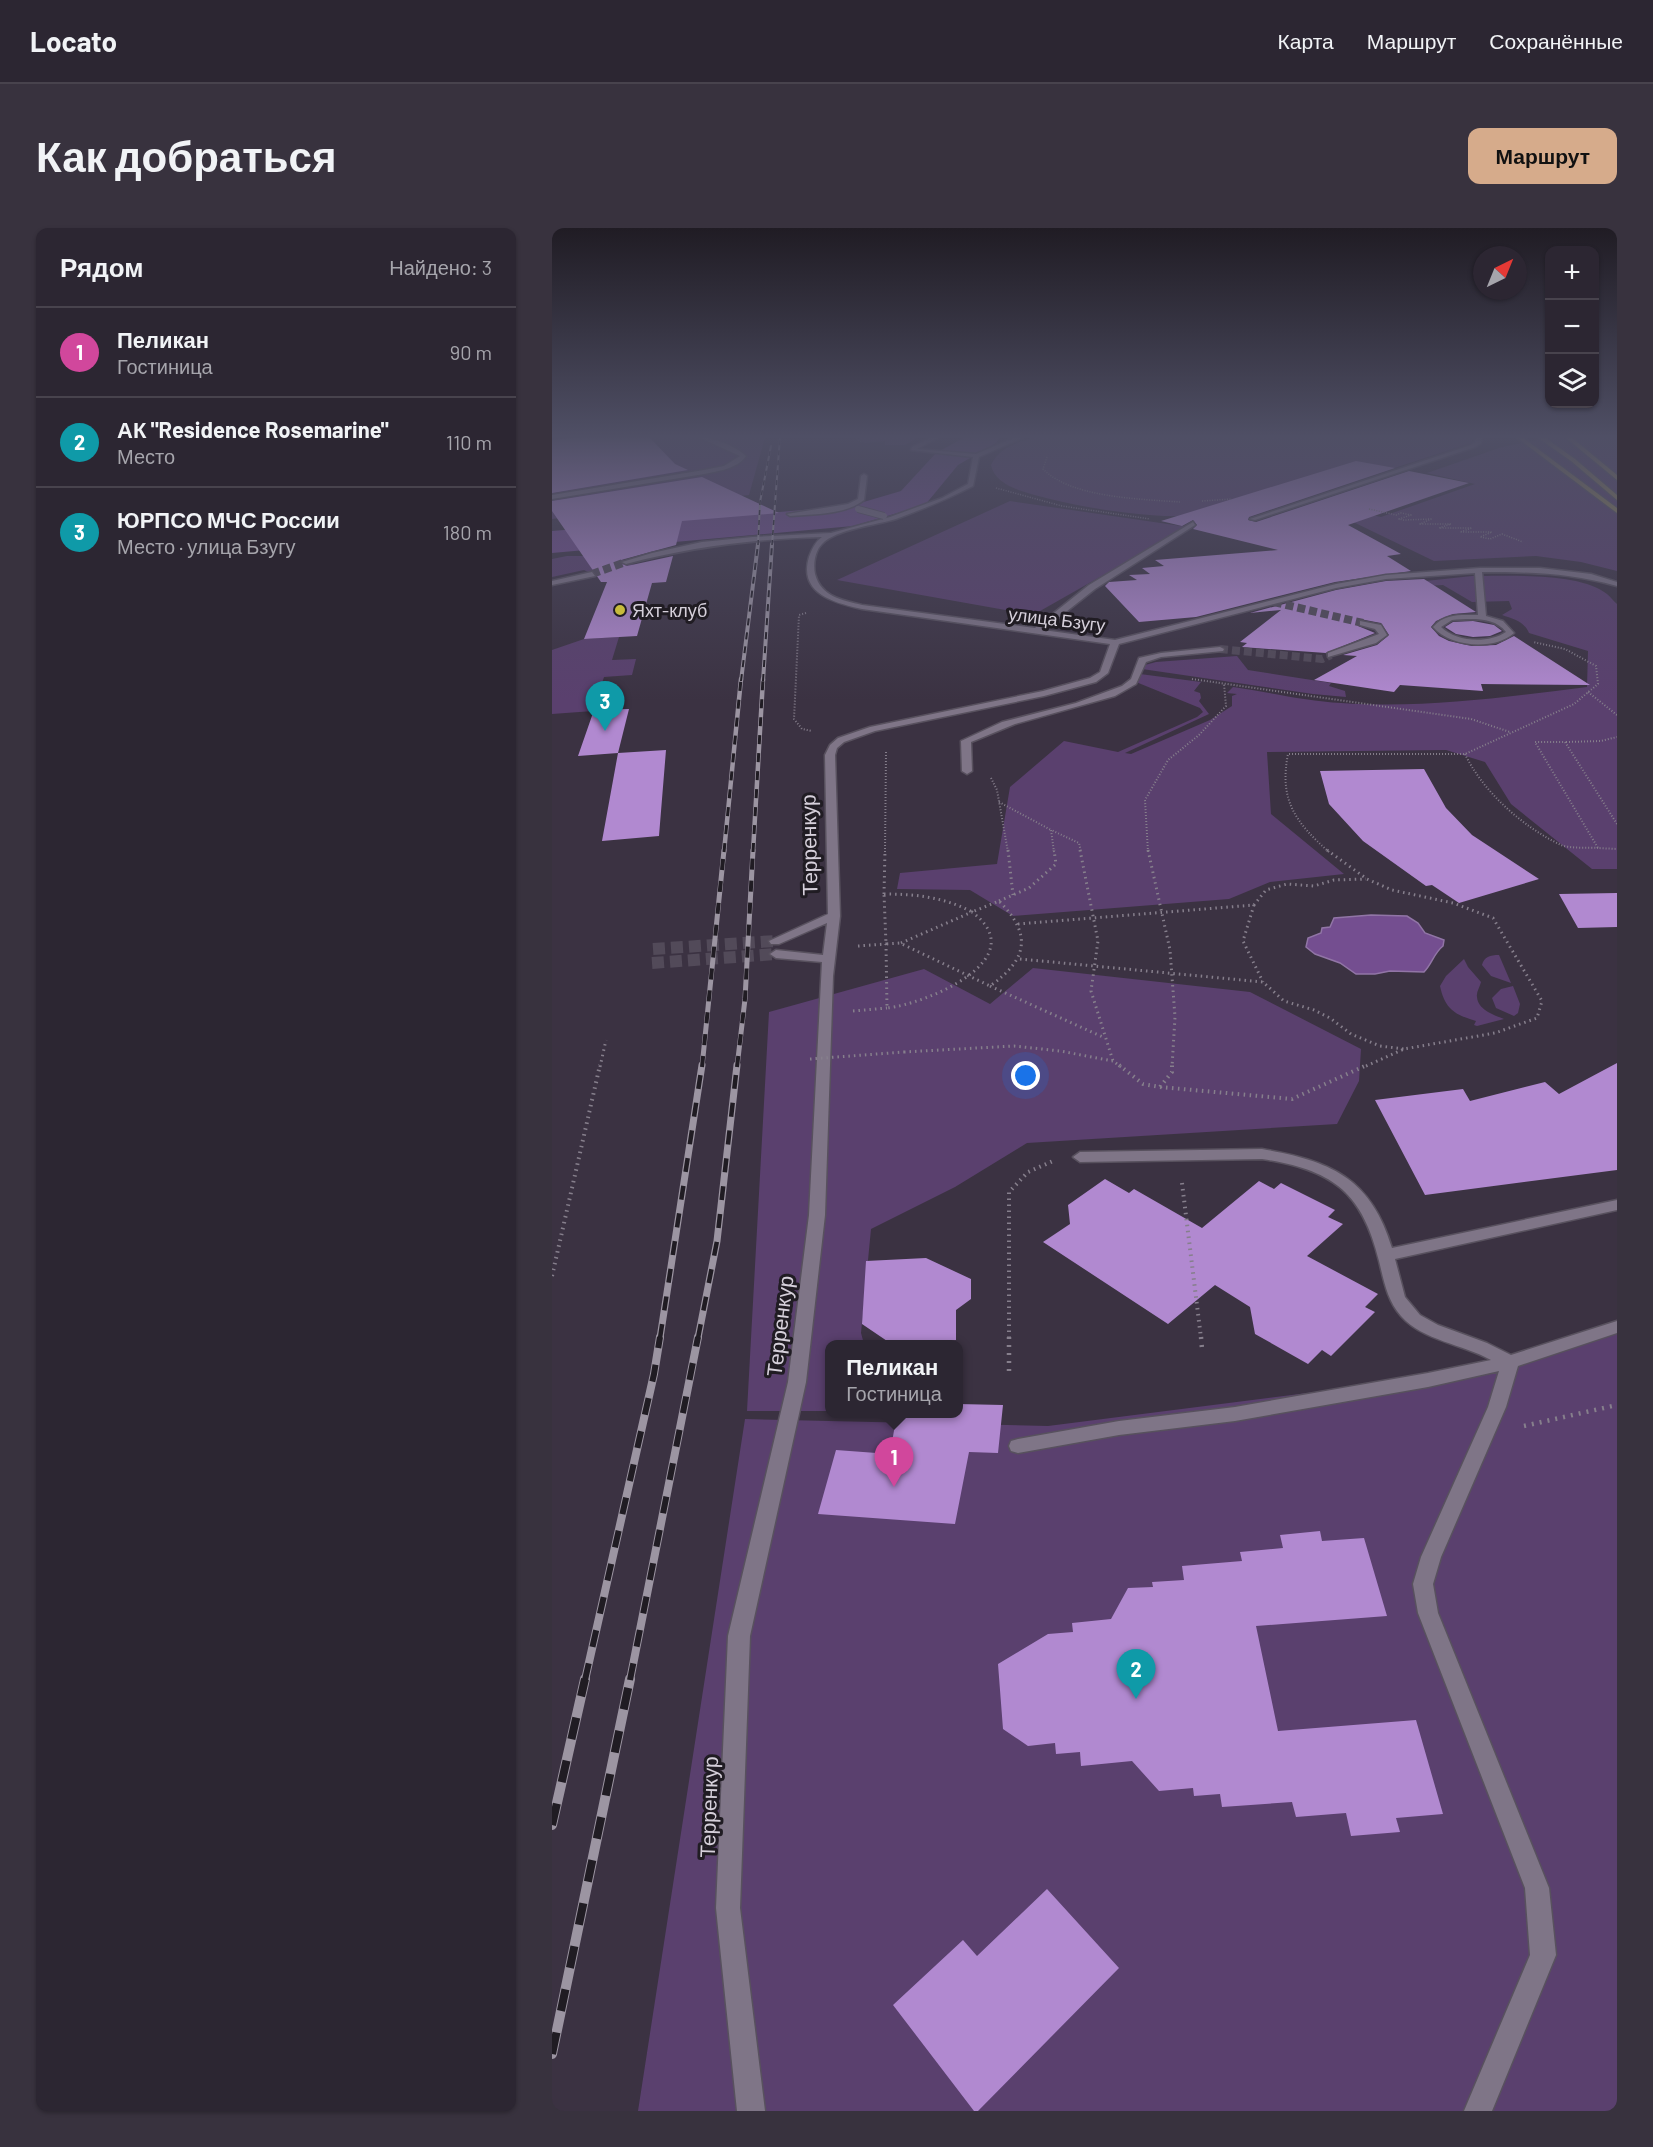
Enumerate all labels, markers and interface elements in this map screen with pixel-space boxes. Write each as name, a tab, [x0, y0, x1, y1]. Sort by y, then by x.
text: Locato	[30, 24, 117, 58]
text: Карта	[1278, 28, 1334, 53]
text: Маршрут	[1367, 28, 1456, 53]
text: Сохранённые	[1489, 28, 1623, 53]
button: Маршрут	[1468, 128, 1617, 184]
text: Как добраться	[36, 130, 336, 180]
north arrow	[1473, 246, 1527, 300]
map controls	[1545, 246, 1599, 408]
button: +	[1545, 246, 1599, 300]
text: Рядом	[60, 251, 143, 282]
text: Найдено: 3	[389, 255, 492, 279]
button: −	[1545, 300, 1599, 354]
text: Пеликан	[117, 326, 209, 352]
text: 1	[76, 340, 83, 364]
text: 90 m	[450, 340, 492, 364]
text: Гостиница	[117, 354, 213, 378]
button: layers	[1545, 354, 1599, 408]
text: АК "Residence Rosemarine"	[117, 416, 389, 442]
text: 2	[74, 430, 85, 454]
text: 110 m	[446, 430, 492, 454]
text: Место	[117, 444, 175, 468]
text: ЮРПСО МЧС России	[117, 506, 340, 532]
text: 3	[74, 520, 85, 544]
text: 180 m	[443, 520, 492, 544]
text: Место · улица Бзугу	[117, 534, 296, 558]
place label: Яхт-клуб	[632, 599, 707, 621]
street label: улица Бзугу	[1007, 602, 1107, 636]
marker: Яхт-клуб	[613, 603, 627, 617]
pin: 3	[586, 682, 624, 731]
street label: Терренкур	[795, 794, 821, 896]
your location	[1011, 1061, 1040, 1090]
street label: Терренкур	[760, 1274, 798, 1378]
popup	[825, 1340, 963, 1418]
text: Пеликан	[846, 1353, 938, 1379]
text: Гостиница	[846, 1381, 942, 1405]
pin: 1	[874, 1438, 914, 1487]
pin: 2	[1116, 1650, 1156, 1699]
street label: Терренкур	[694, 1756, 722, 1858]

